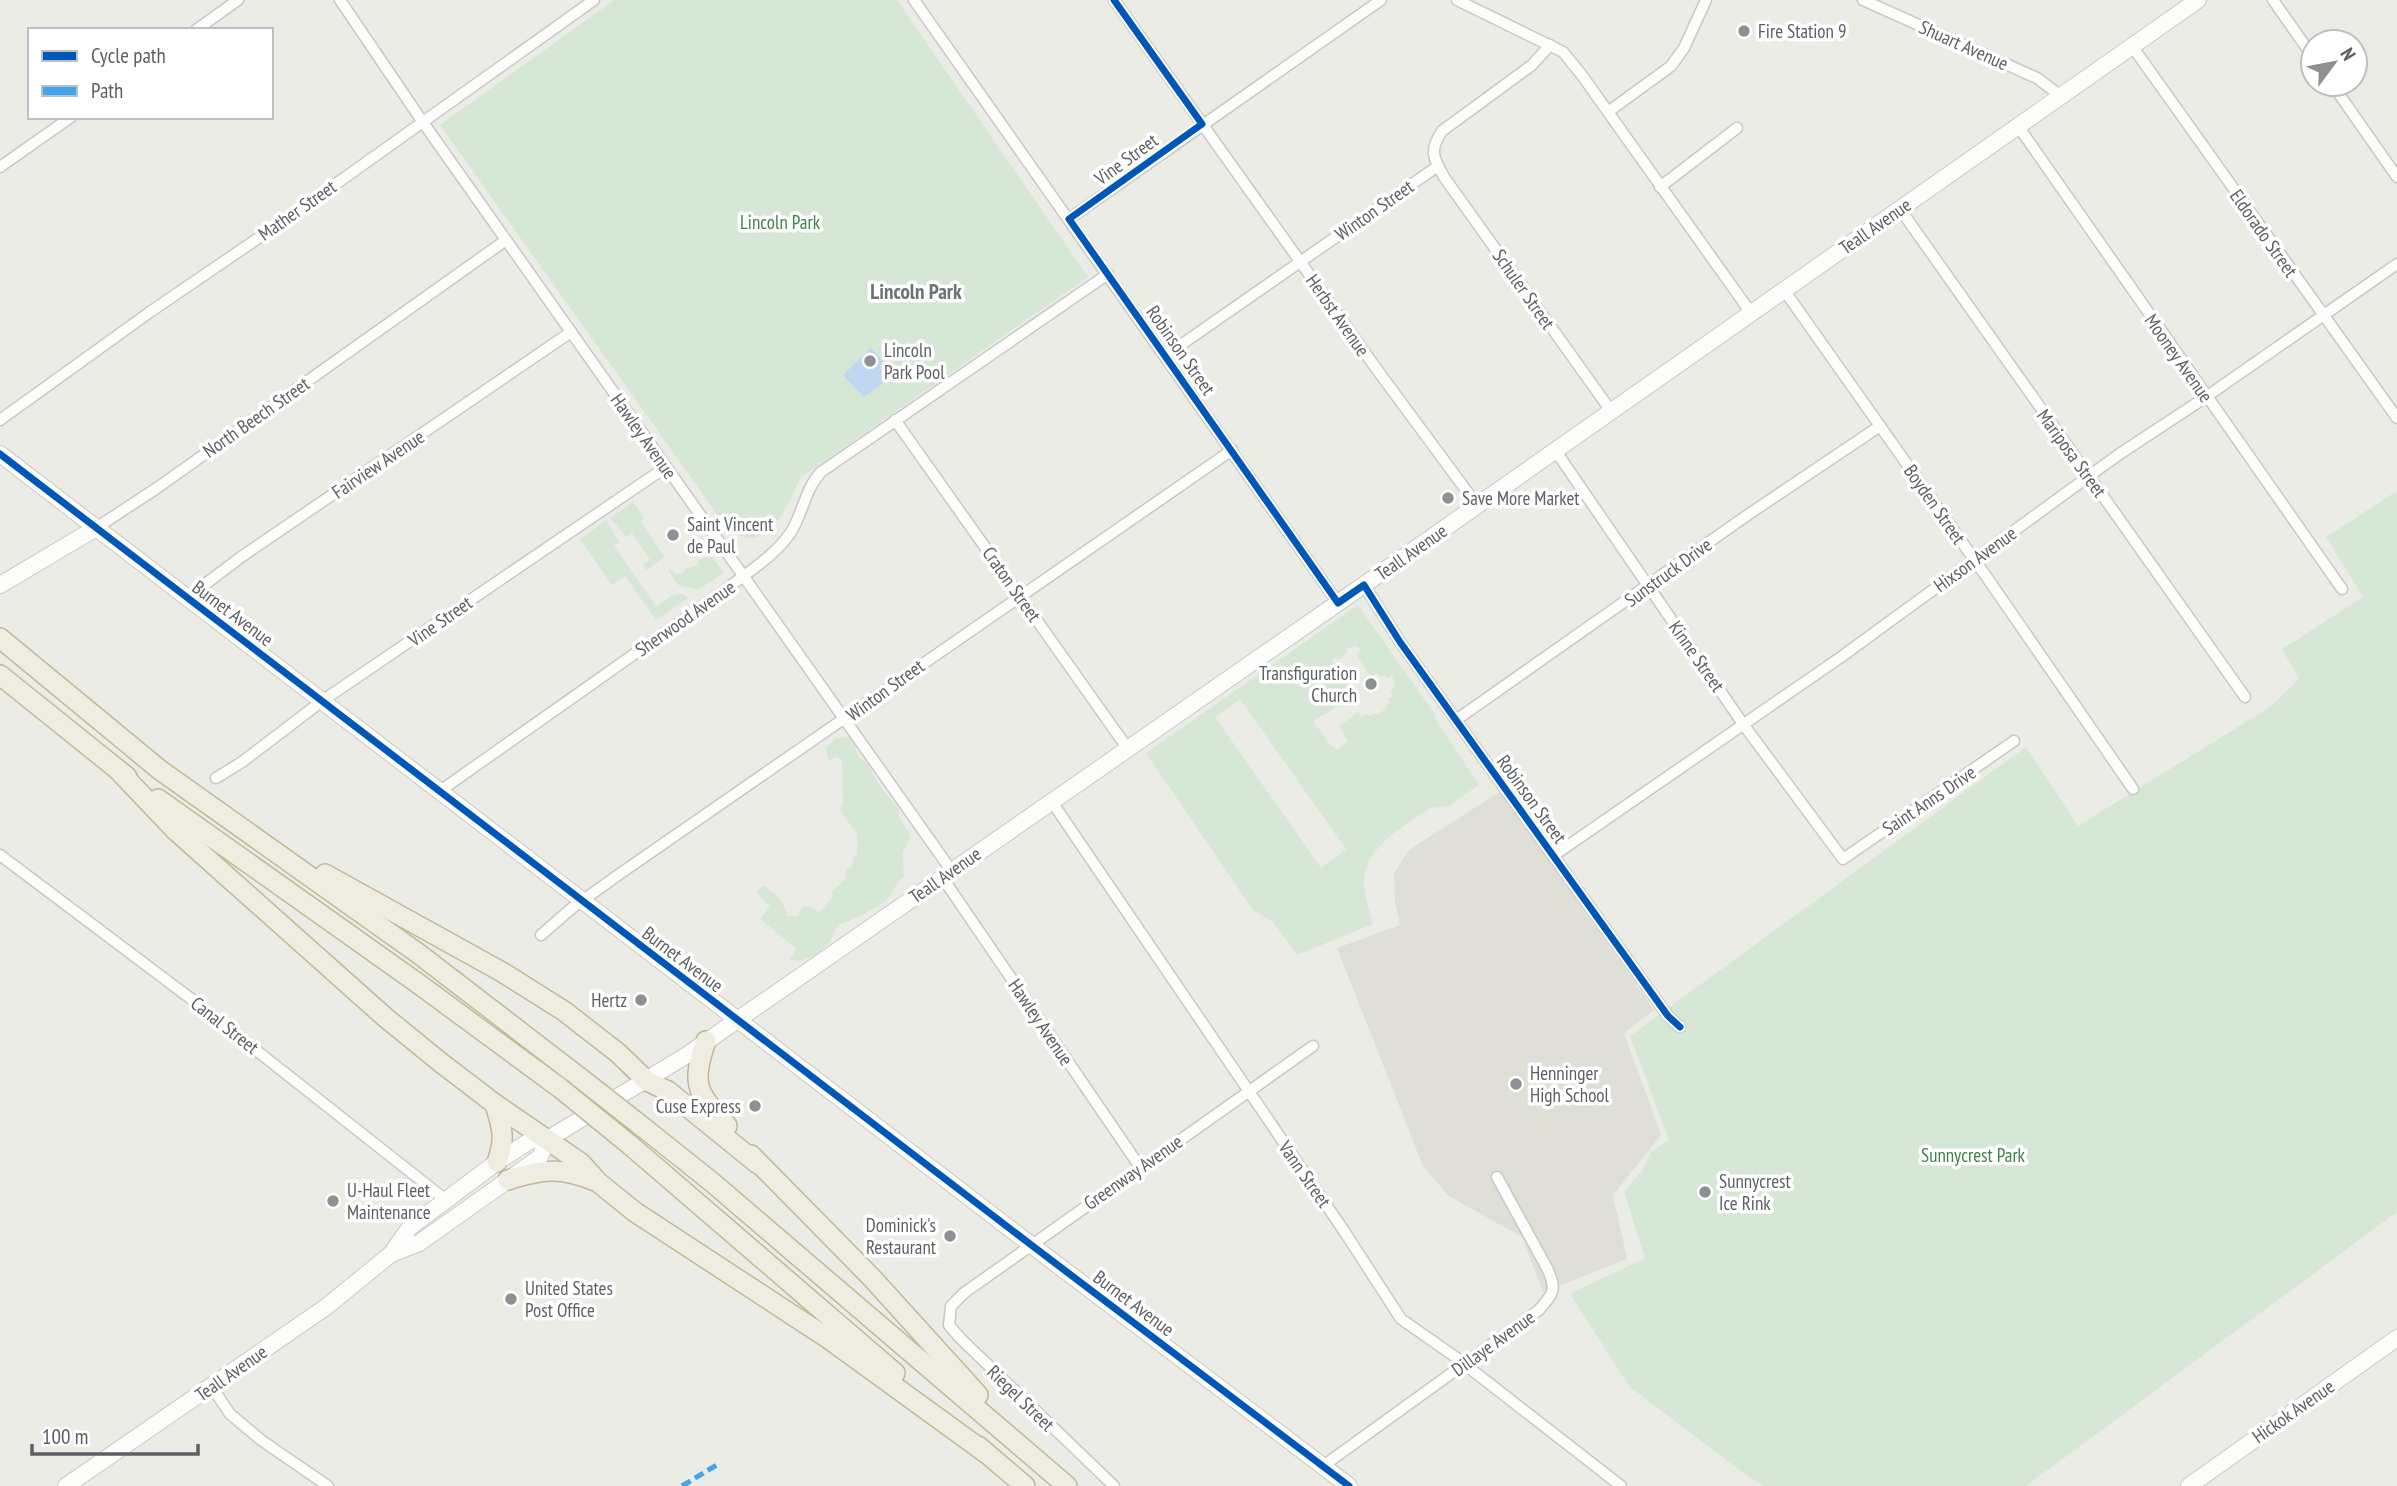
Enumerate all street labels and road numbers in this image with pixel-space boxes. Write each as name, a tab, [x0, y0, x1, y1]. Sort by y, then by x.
street label: Shuart Avenue	[1916, 15, 2012, 75]
street label: Vine Street	[1089, 128, 1163, 191]
street label: Mather Street	[253, 174, 341, 246]
street label: Winton Street	[1330, 174, 1418, 246]
street label: Eldorado Street	[2225, 184, 2303, 282]
street label: Teall Avenue	[1834, 192, 1916, 259]
street label: Schuler Street	[1488, 244, 1561, 334]
street label: Herbst Avenue	[1301, 269, 1375, 361]
street label: Robinson Street	[1141, 301, 1221, 400]
street label: Mooney Avenue	[2140, 309, 2218, 407]
street label: North Beech Street	[198, 371, 315, 463]
street label: Hawley Avenue	[606, 389, 682, 484]
street label: Mariposa Street	[2032, 404, 2112, 502]
street label: Fairview Avenue	[327, 424, 429, 504]
street label: Boyden Street	[1899, 459, 1972, 549]
street label: Teall Avenue	[1370, 518, 1452, 585]
street label: Hixson Avenue	[1929, 521, 2021, 597]
street label: Sunstruck Drive	[1620, 532, 1716, 612]
street label: Craton Street	[977, 542, 1047, 627]
street label: Burnet Avenue	[188, 575, 278, 651]
street label: Sherwood Avenue	[630, 575, 740, 661]
street label: Vine Street	[403, 590, 477, 652]
street label: Kinne Street	[1664, 616, 1731, 697]
street label: Winton Street	[841, 653, 929, 726]
street label: Robinson Street	[1492, 750, 1573, 849]
street label: Saint Anns Drive	[1878, 760, 1980, 840]
street label: Teall Avenue	[904, 841, 986, 908]
street label: Burnet Avenue	[638, 921, 728, 997]
street label: Hawley Avenue	[1003, 974, 1079, 1070]
street label: Canal Street	[186, 991, 264, 1059]
street label: Greenway Avenue	[1079, 1129, 1187, 1215]
street label: Vann Street	[1273, 1135, 1337, 1212]
street label: Burnet Avenue	[1089, 1265, 1179, 1341]
street label: Dillaye Avenue	[1447, 1305, 1539, 1381]
street label: Teall Avenue	[190, 1339, 272, 1406]
street label: Riegel Street	[982, 1360, 1060, 1437]
street label: Hickok Avenue	[2247, 1374, 2339, 1448]

